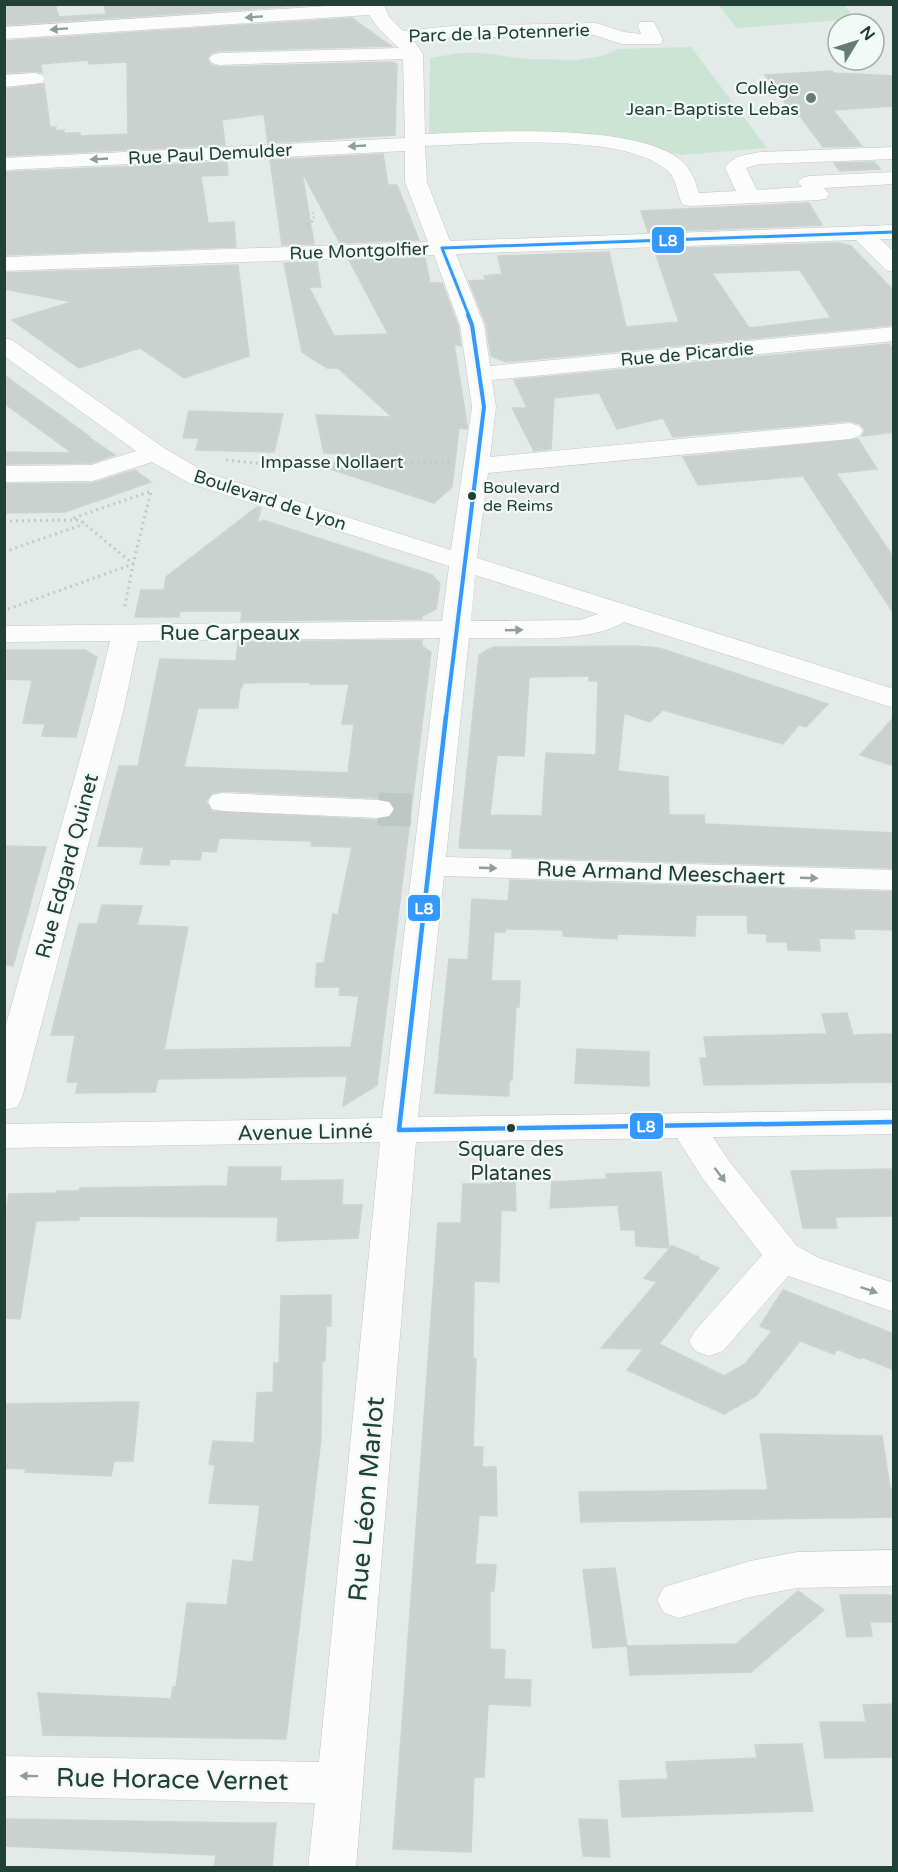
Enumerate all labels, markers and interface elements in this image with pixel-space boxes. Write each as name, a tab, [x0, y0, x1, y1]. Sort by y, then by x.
one-way arrow	[244, 12, 263, 22]
north arrow	[826, 12, 886, 72]
street label: Parc de la Potennerie	[408, 19, 590, 47]
text: N	[855, 22, 879, 45]
one-way arrow	[50, 25, 69, 34]
place label: Collège Jean-Baptiste Lebas	[626, 77, 799, 120]
marker: Collège Jean-Baptiste Lebas	[804, 91, 818, 105]
street label: Rue Paul Demulder	[127, 139, 293, 169]
one-way arrow	[347, 142, 366, 151]
one-way arrow	[89, 154, 108, 163]
line badge: L8	[651, 226, 685, 254]
text: L8	[658, 231, 678, 251]
street label: Rue Montgolfier	[289, 238, 429, 264]
street label: Rue de Picardie	[619, 337, 755, 371]
street label: Impasse Nollaert	[260, 451, 404, 473]
street label: Boulevard de Lyon	[191, 465, 349, 535]
place label: Boulevard de Reims	[483, 478, 560, 516]
marker: Boulevard de Reims	[466, 490, 478, 502]
street label: Rue Carpeaux	[160, 621, 300, 646]
one-way arrow	[505, 625, 524, 634]
street label: Rue Edgard Quinet	[31, 771, 104, 961]
street label: Rue Armand Meeschaert	[536, 857, 786, 890]
one-way arrow	[478, 863, 497, 873]
one-way arrow	[799, 873, 818, 882]
line badge: L8	[407, 894, 441, 922]
text: L8	[414, 899, 434, 919]
line badge: L8	[629, 1112, 664, 1140]
text: L8	[636, 1117, 656, 1137]
street label: Avenue Linné	[237, 1119, 373, 1146]
marker: Square des Platanes	[505, 1122, 517, 1134]
place label: Square des Platanes	[458, 1138, 564, 1186]
one-way arrow	[714, 1168, 726, 1183]
one-way arrow	[860, 1286, 878, 1295]
street label: Rue Léon Marlot	[342, 1395, 391, 1603]
street label: Rue Horace Vernet	[56, 1762, 289, 1797]
one-way arrow	[20, 1771, 39, 1781]

